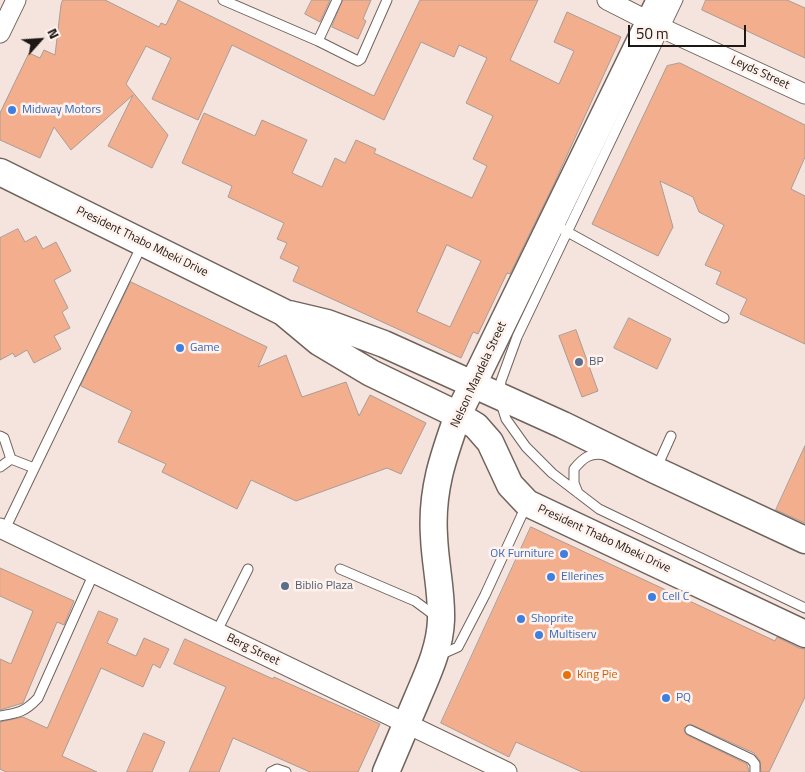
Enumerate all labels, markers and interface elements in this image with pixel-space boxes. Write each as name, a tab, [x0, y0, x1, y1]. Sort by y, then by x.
north arrow	[15, 15, 65, 65]
scale bar	[630, 15, 748, 47]
text: 50 m	[636, 22, 669, 45]
text: N	[42, 24, 65, 42]
street label: Leyds Street	[728, 53, 792, 93]
place label: Midway Motors	[22, 103, 101, 117]
marker: Midway Motors	[6, 104, 18, 116]
street label: President Thabo Mbeki Drive	[74, 204, 210, 280]
street label: Nelson Mandela Street	[448, 320, 510, 430]
place label: Game	[190, 341, 219, 355]
marker: Game	[174, 342, 186, 354]
place label: BP	[589, 355, 604, 369]
marker: BP	[573, 356, 585, 368]
street label: President Thabo Mbeki Drive	[535, 502, 673, 576]
place label: OK Furniture	[490, 547, 554, 561]
marker: OK Furniture	[558, 548, 570, 560]
place label: Ellerines	[561, 570, 604, 584]
marker: Ellerines	[545, 571, 557, 583]
place label: Biblio Plaza	[295, 579, 353, 593]
marker: Biblio Plaza	[279, 580, 291, 592]
place label: Cell C	[662, 590, 689, 604]
marker: Cell C	[646, 591, 658, 603]
place label: Shoprite	[531, 612, 574, 626]
marker: Shoprite	[515, 613, 527, 625]
place label: Multiserv	[549, 628, 597, 642]
marker: Multiserv	[533, 629, 545, 641]
street label: Berg Street	[224, 631, 282, 669]
place label: King Pie	[577, 668, 618, 682]
marker: King Pie	[561, 669, 573, 681]
place label: PQ	[676, 691, 691, 705]
marker: PQ	[660, 692, 672, 704]

